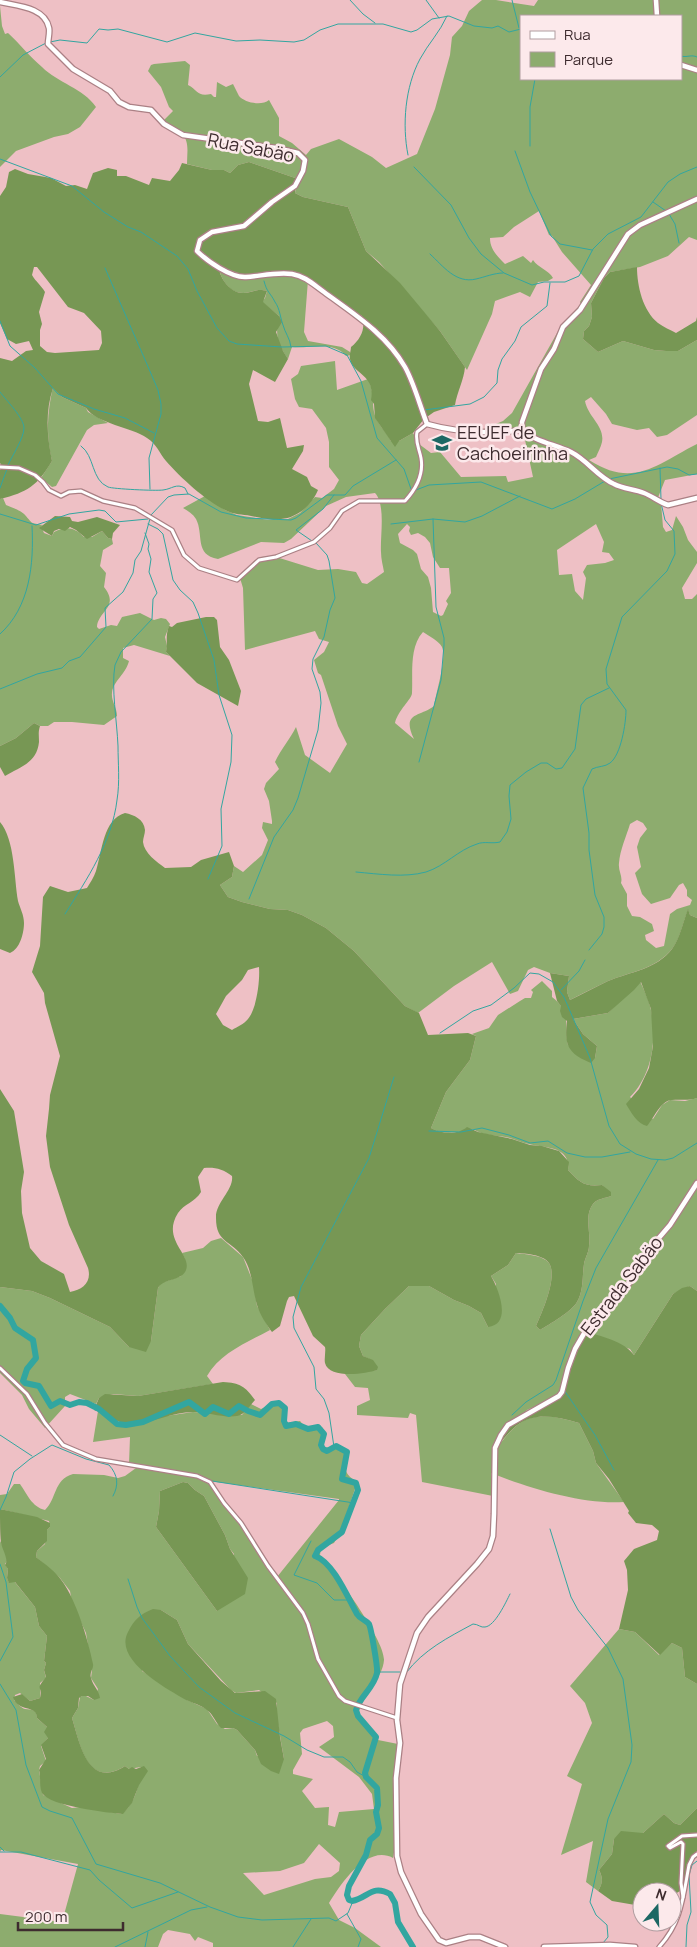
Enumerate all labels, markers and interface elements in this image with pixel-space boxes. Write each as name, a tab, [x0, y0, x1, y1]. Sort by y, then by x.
legend	[520, 15, 682, 80]
text: Rua	[564, 24, 591, 45]
text: Parque	[564, 49, 613, 70]
street label: Rua Sabäo	[206, 127, 297, 167]
place label: EEUEF de Cachoeirinha	[457, 420, 568, 465]
school or university icon: EEUEF de Cachoeirinha	[431, 432, 453, 454]
street label: Estrada Sabäo	[575, 1231, 668, 1340]
north arrow	[632, 1882, 682, 1932]
text: N	[654, 1884, 669, 1905]
scale bar	[18, 1900, 122, 1932]
text: 200 m	[25, 1906, 68, 1927]

